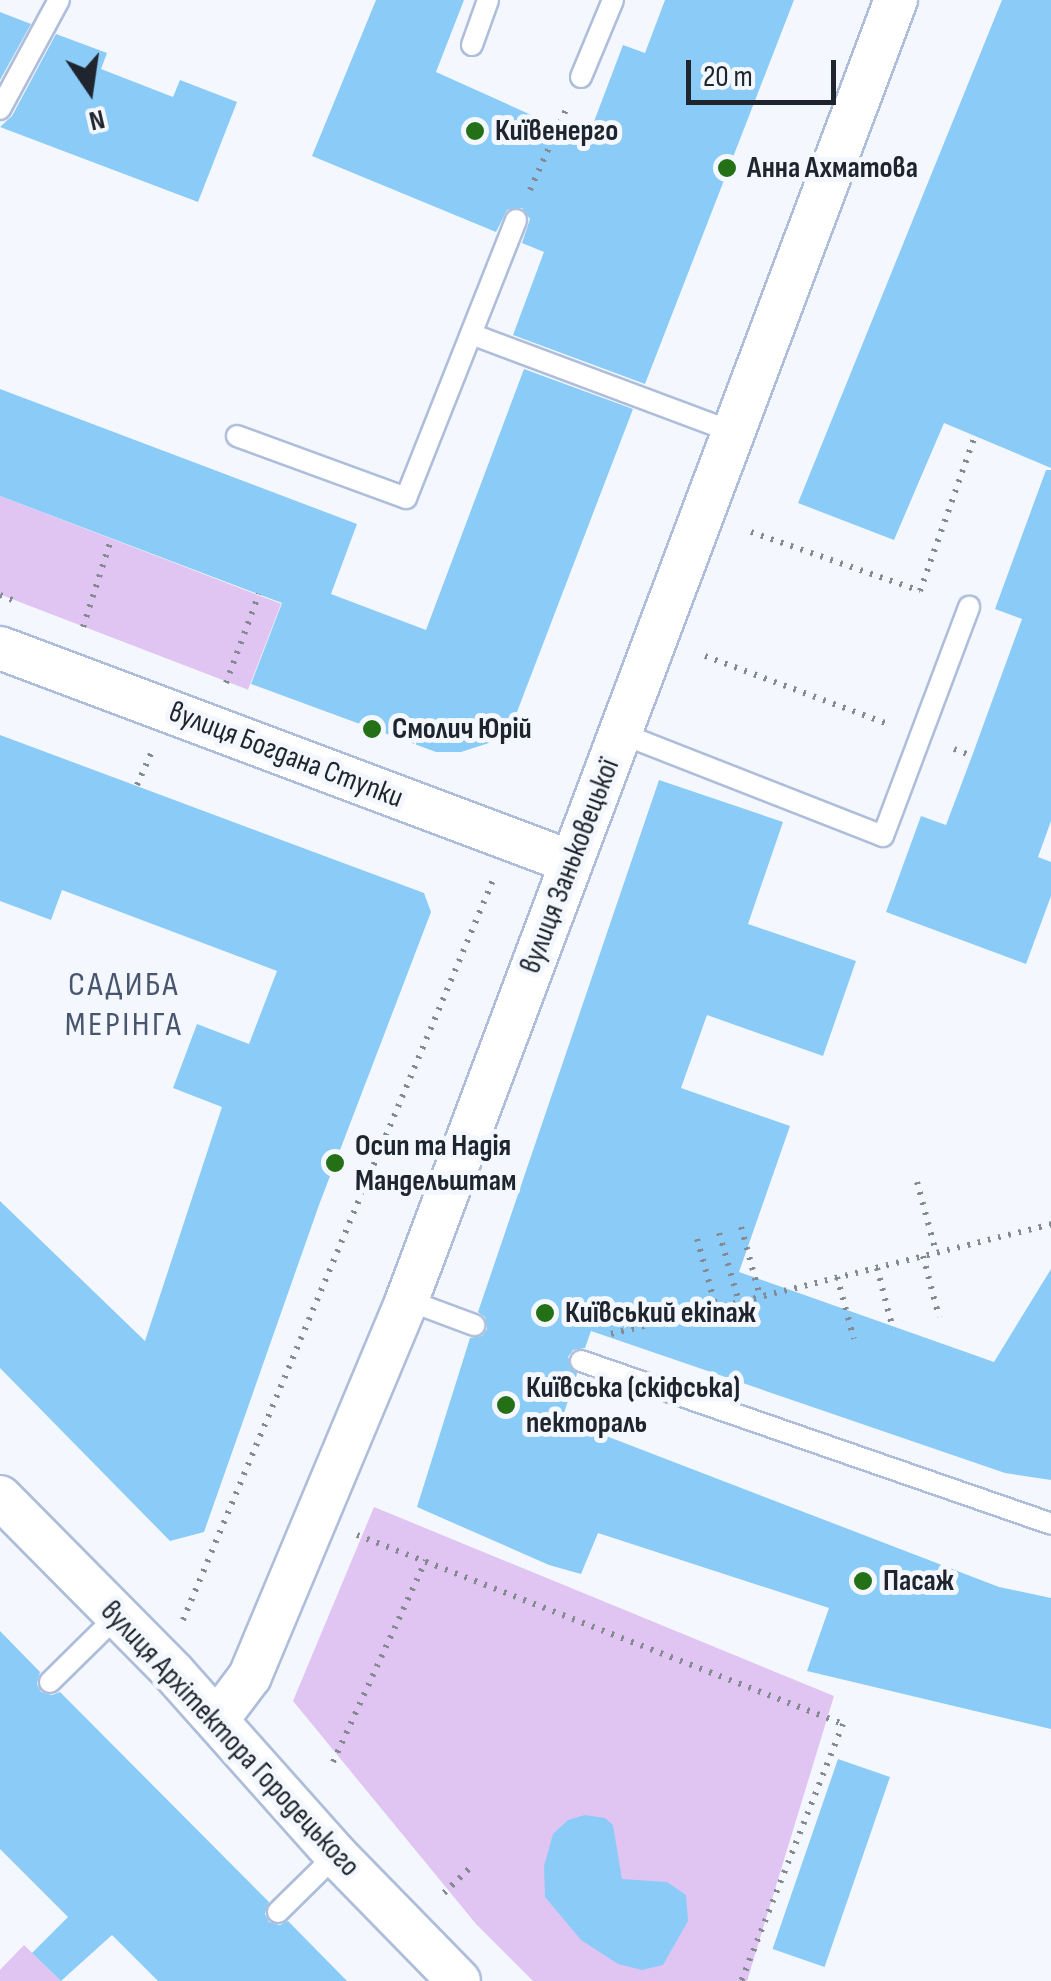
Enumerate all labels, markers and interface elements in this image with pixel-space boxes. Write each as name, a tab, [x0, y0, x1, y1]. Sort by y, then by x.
north arrow	[40, 40, 140, 140]
scale bar	[691, 40, 841, 102]
text: 20 m	[703, 59, 753, 95]
text: N	[86, 102, 108, 137]
place label: Київенерго	[495, 113, 618, 149]
marker: Київенерго	[464, 120, 486, 142]
place label: Анна Ахматова	[747, 150, 918, 186]
marker: Анна Ахматова	[716, 157, 738, 179]
street label: вулиця Богдана Ступки	[164, 694, 408, 816]
place label: Смолич Юрій	[392, 711, 532, 747]
marker: Смолич Юрій	[361, 718, 383, 740]
street label: вулиця Заньковецької	[513, 754, 627, 978]
district label: САДИБА МЕРІНГА	[65, 964, 183, 1046]
place label: Осип та Надія Мандельштам	[355, 1128, 516, 1198]
marker: Осип та Надія Мандельштам	[324, 1152, 346, 1174]
place label: Київський екіпаж	[565, 1295, 756, 1331]
marker: Київський екіпаж	[534, 1302, 556, 1324]
place label: Київська (скіфська) пектораль	[526, 1370, 740, 1440]
marker: Київська (скіфська) пектораль	[495, 1394, 517, 1416]
place label: Пасаж	[883, 1563, 954, 1599]
marker: Пасаж	[852, 1570, 874, 1592]
street label: вулиця Архітектора Городецького	[93, 1594, 367, 1884]

